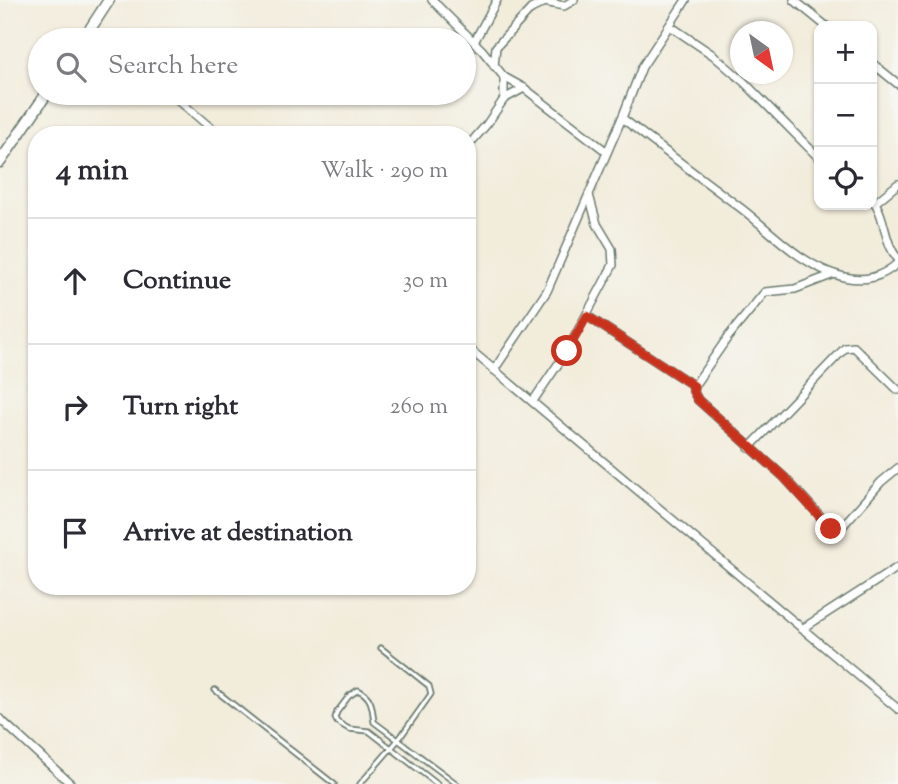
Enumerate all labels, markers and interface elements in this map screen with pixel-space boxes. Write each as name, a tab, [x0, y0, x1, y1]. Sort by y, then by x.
north arrow	[730, 21, 793, 84]
map controls	[814, 21, 877, 210]
button: +	[814, 21, 877, 84]
search box	[28, 28, 476, 105]
icon: search	[52, 48, 90, 86]
text: Search here	[108, 48, 238, 85]
button: −	[814, 84, 877, 147]
button: locate	[814, 147, 877, 210]
text: 4 min	[56, 150, 129, 193]
text: Walk · 290 m	[320, 155, 448, 188]
icon: ahead	[56, 262, 94, 300]
text: Continue	[123, 263, 231, 300]
text: 30 m	[403, 265, 448, 298]
route start	[551, 335, 582, 366]
icon: right	[56, 388, 94, 426]
text: Turn right	[123, 389, 238, 426]
text: 260 m	[390, 391, 448, 424]
route end	[815, 513, 846, 544]
icon: arrive	[56, 514, 94, 552]
text: Arrive at destination	[123, 515, 353, 552]

